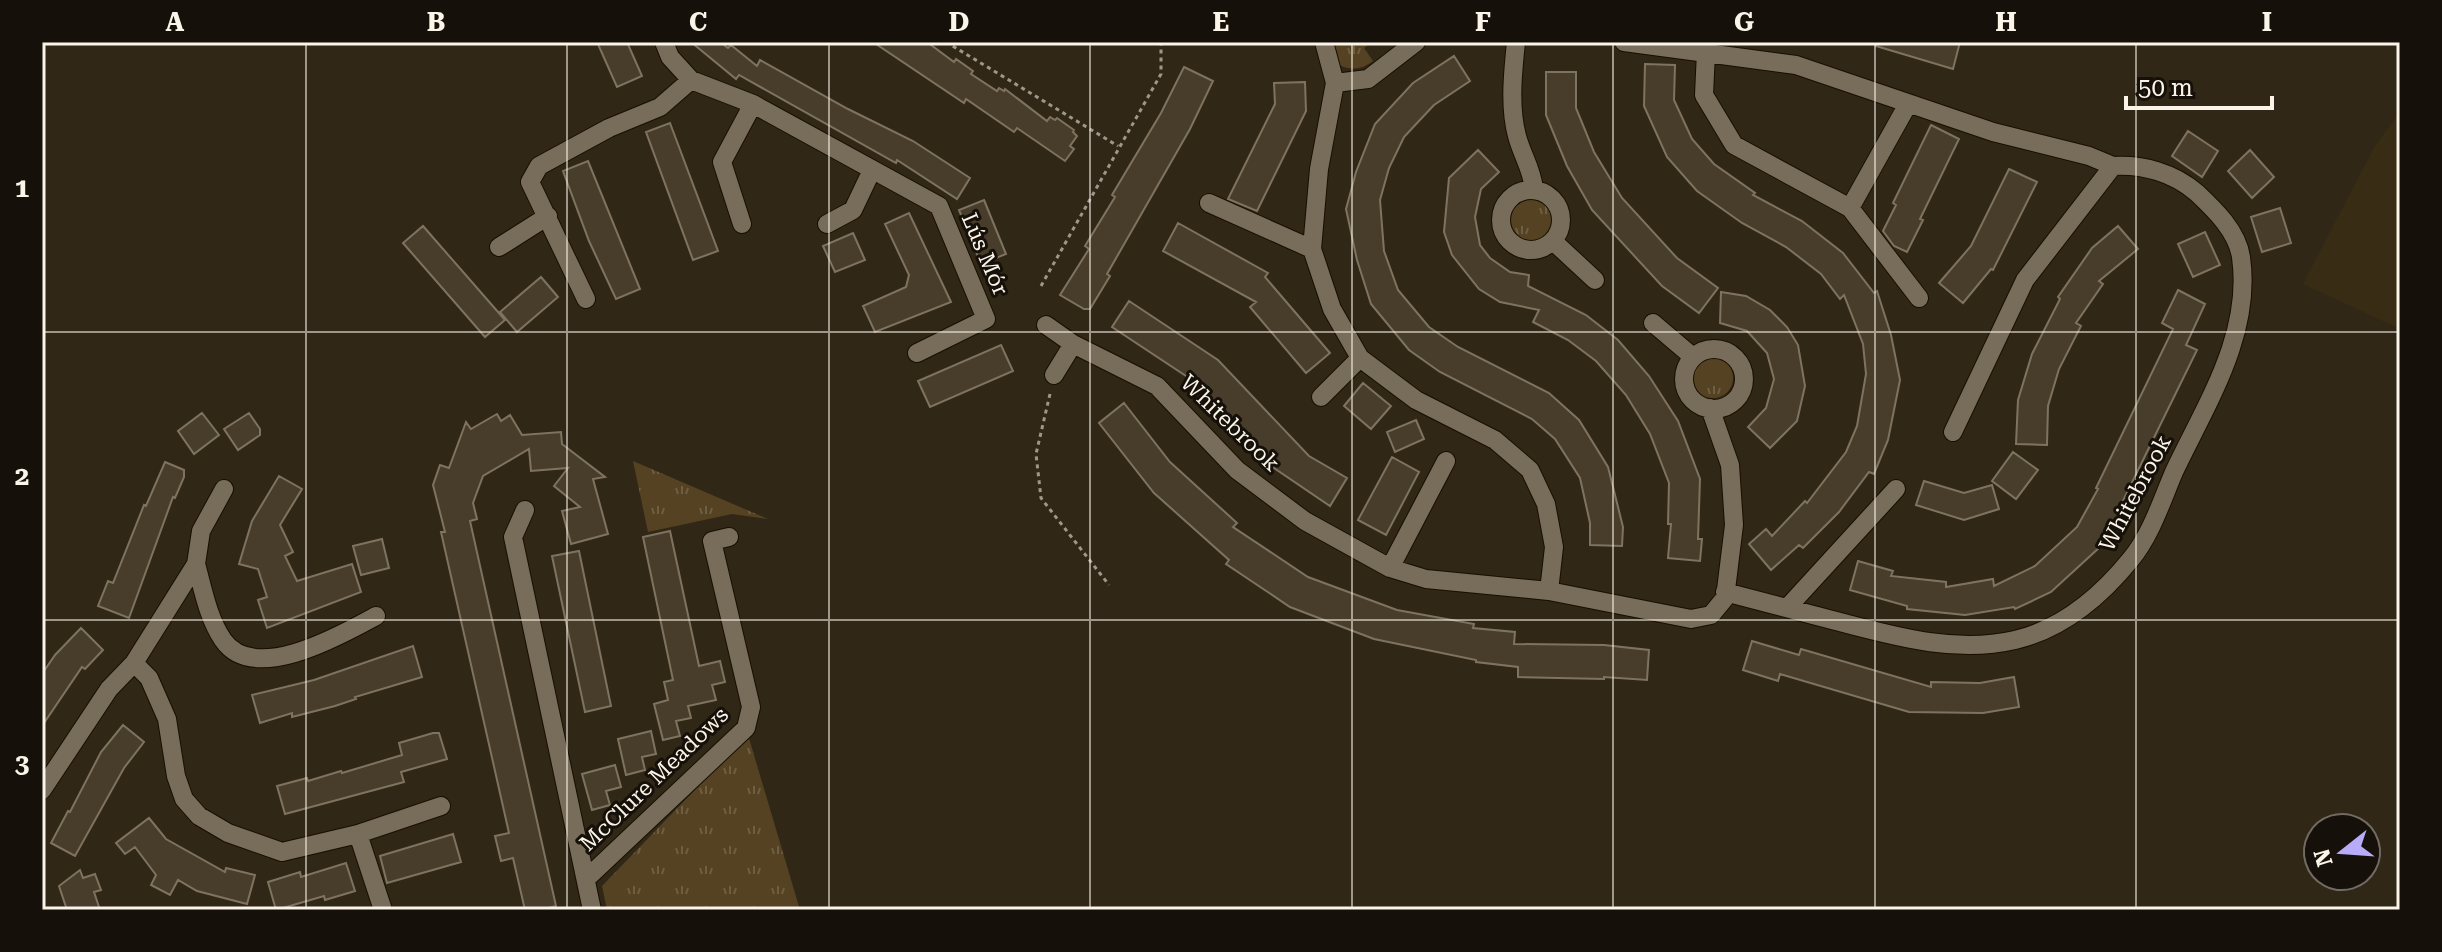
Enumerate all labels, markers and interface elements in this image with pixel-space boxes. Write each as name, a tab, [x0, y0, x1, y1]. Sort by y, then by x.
text: A	[166, 7, 185, 37]
text: B	[427, 7, 445, 37]
text: C	[689, 7, 707, 37]
text: D	[949, 7, 969, 37]
text: E	[1213, 7, 1229, 37]
text: F	[1475, 7, 1491, 37]
text: G	[1734, 7, 1754, 37]
text: H	[1995, 7, 2017, 37]
text: I	[2262, 7, 2272, 37]
scale bar	[2126, 60, 2272, 110]
text: 50 m	[2138, 74, 2193, 102]
text: 1	[15, 173, 29, 203]
street label: Lús Mór	[957, 209, 1013, 299]
street label: Whitebrook	[1175, 370, 1285, 476]
street label: Whitebrook	[2094, 431, 2176, 555]
text: 2	[15, 461, 29, 491]
street label: McClure Meadows	[575, 702, 733, 856]
text: 3	[15, 749, 29, 779]
north arrow	[2302, 812, 2382, 892]
text: N	[2309, 846, 2338, 869]

